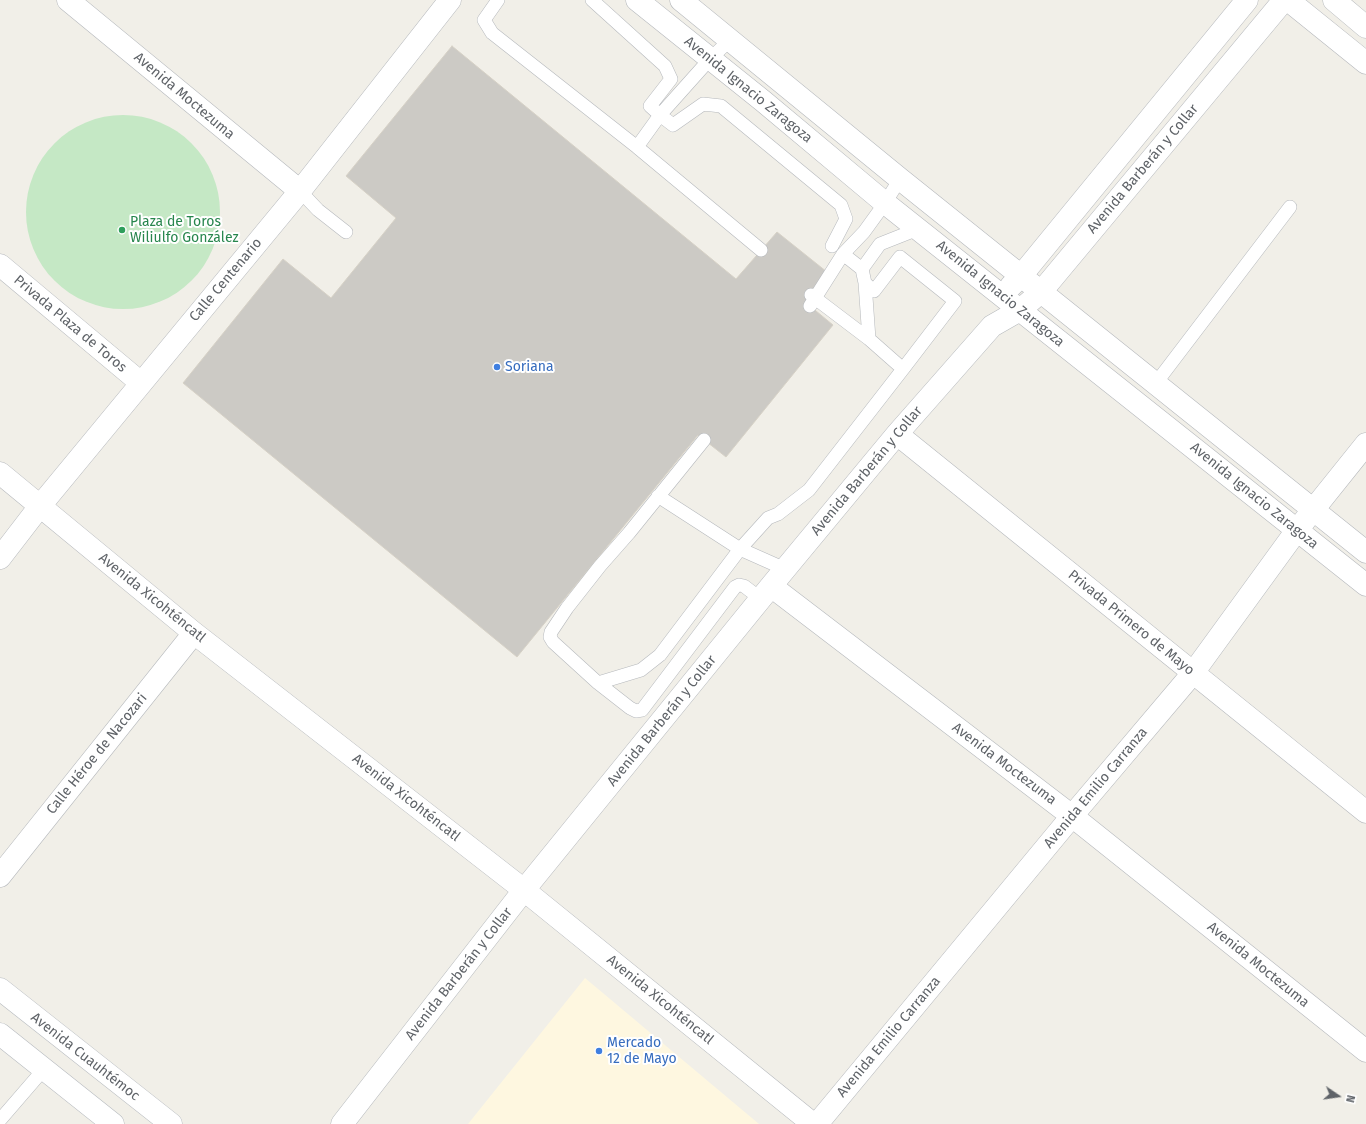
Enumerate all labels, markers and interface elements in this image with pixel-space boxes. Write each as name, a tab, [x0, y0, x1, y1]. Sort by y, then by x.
street label: Avenida Ignacio Zaragoza	[681, 33, 815, 147]
street label: Avenida Moctezuma	[130, 49, 238, 143]
street label: Avenida Barberán y Collar	[1084, 101, 1202, 237]
place label: Plaza de Toros Wiliulfo González	[130, 214, 239, 246]
marker: Plaza de Toros Wiliulfo González	[117, 225, 127, 235]
street label: Calle Centenario	[186, 235, 266, 325]
street label: Avenida Ignacio Zaragoza	[933, 237, 1067, 351]
street label: Privada Plaza de Toros	[10, 272, 130, 376]
place label: Soriana	[505, 359, 554, 375]
marker: Soriana	[492, 362, 502, 372]
street label: Avenida Barberán y Collar	[808, 403, 926, 539]
street label: Avenida Ignacio Zaragoza	[1187, 439, 1321, 553]
street label: Avenida Xicohténcatl	[95, 550, 209, 646]
street label: Privada Primero de Mayo	[1064, 567, 1198, 679]
street label: Avenida Barberán y Collar	[604, 652, 720, 790]
street label: Calle Héroe de Nacozari	[43, 690, 151, 818]
street label: Avenida Moctezuma	[949, 719, 1059, 809]
street label: Avenida Emilio Carranza	[1041, 724, 1151, 852]
street label: Avenida Xicohténcatl	[349, 751, 463, 845]
street label: Avenida Barberán y Collar	[402, 904, 516, 1044]
street label: Avenida Moctezuma	[1204, 919, 1312, 1011]
street label: Avenida Xicohténcatl	[603, 952, 717, 1048]
street label: Avenida Emilio Carranza	[834, 973, 944, 1101]
street label: Avenida Cuauhtémoc	[27, 1009, 143, 1105]
place label: Mercado 12 de Mayo	[607, 1035, 677, 1068]
marker: Mercado 12 de Mayo	[594, 1046, 604, 1056]
north arrow	[1318, 1076, 1358, 1116]
text: N	[1343, 1094, 1357, 1104]

